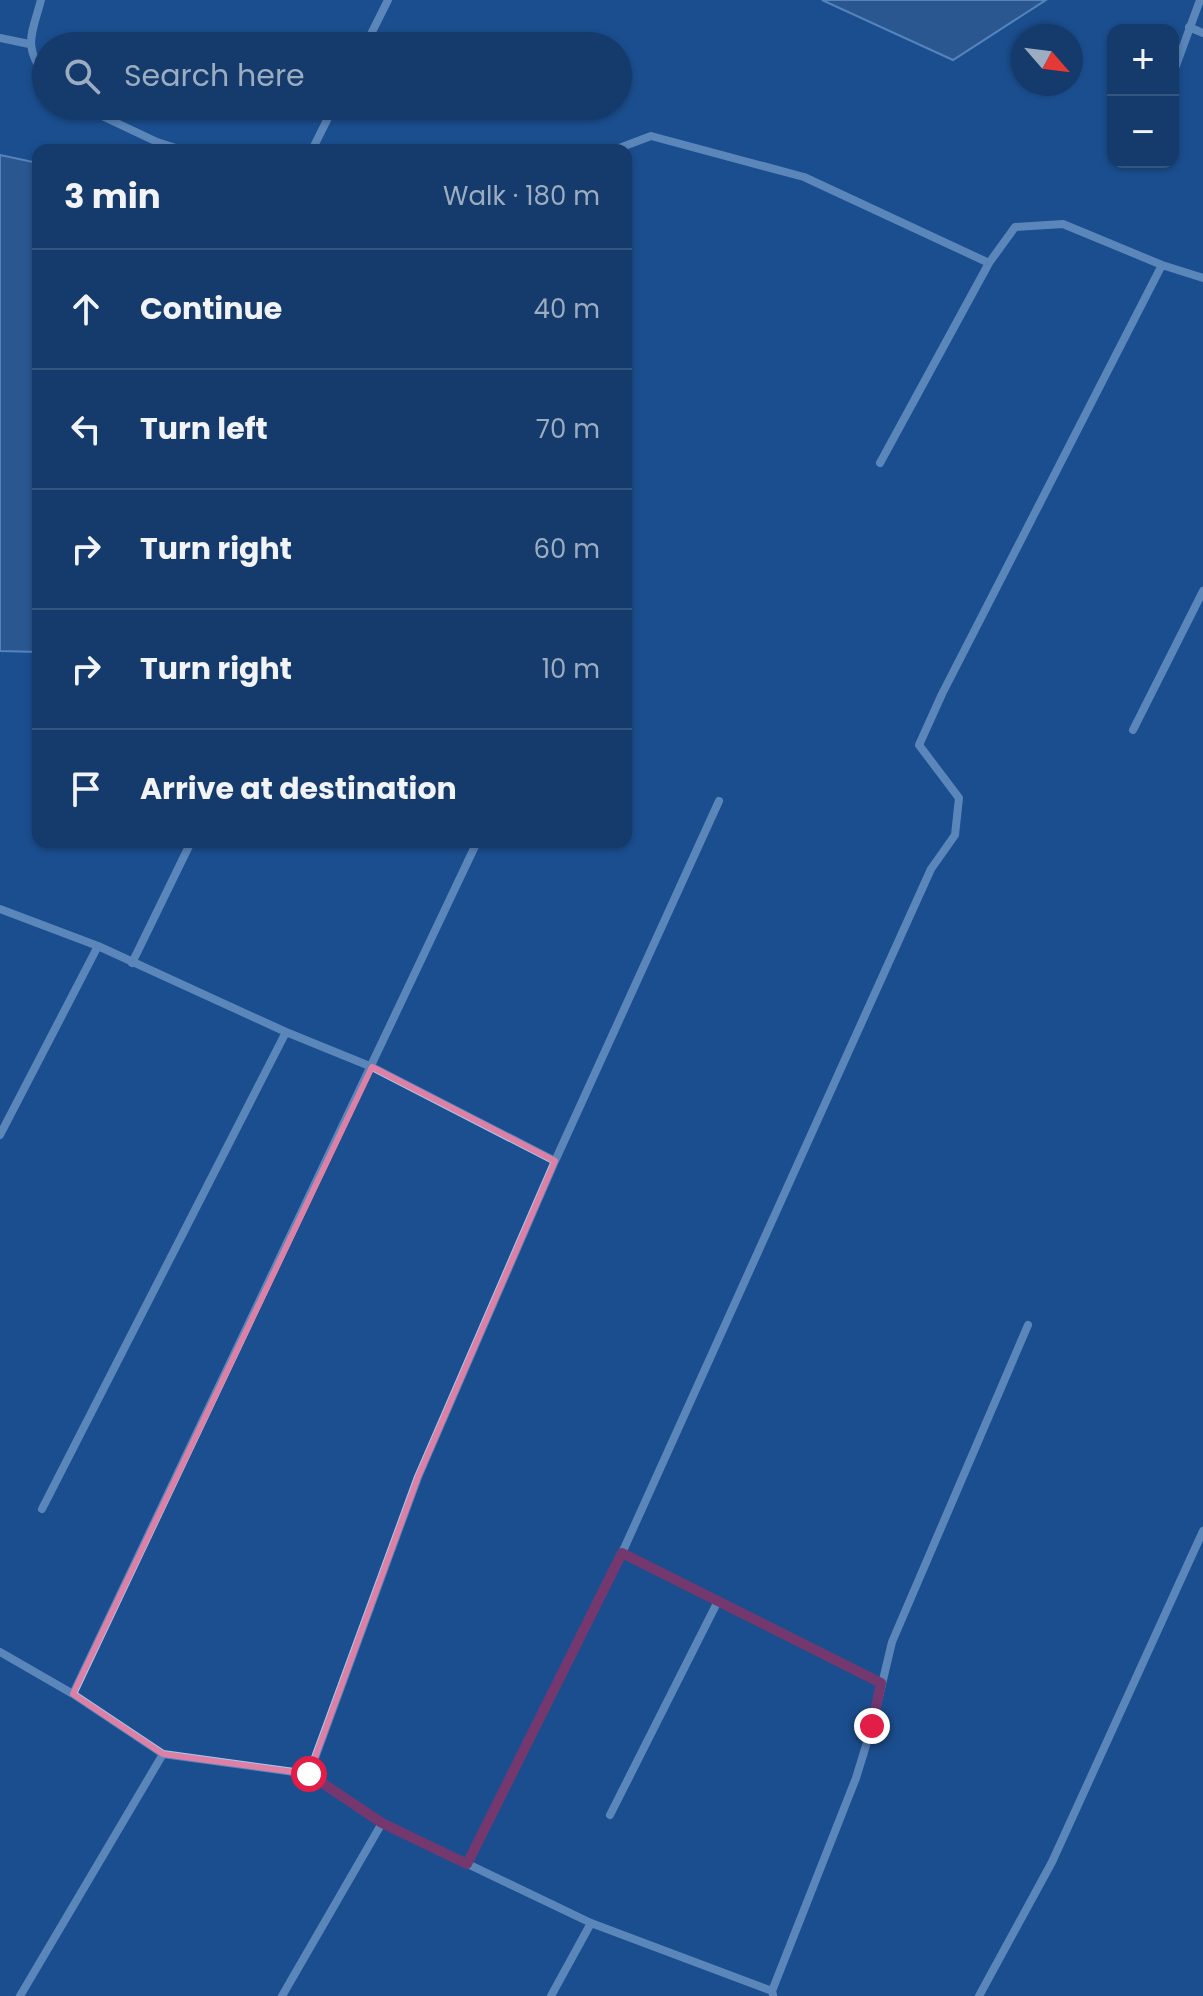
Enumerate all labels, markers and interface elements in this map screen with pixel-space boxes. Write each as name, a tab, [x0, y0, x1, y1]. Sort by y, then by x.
north arrow	[1011, 24, 1083, 96]
map controls	[1107, 24, 1179, 168]
button: +	[1107, 24, 1179, 96]
search box	[32, 32, 632, 120]
icon: search	[60, 54, 104, 98]
text: Search here	[124, 54, 305, 97]
button: −	[1107, 96, 1179, 168]
text: 3 min	[64, 172, 161, 220]
text: Walk · 180 m	[443, 178, 600, 214]
icon: ahead	[64, 287, 108, 331]
text: Continue	[140, 287, 282, 330]
text: 40 m	[534, 291, 600, 327]
icon: left	[64, 407, 108, 451]
text: Turn left	[140, 407, 268, 450]
text: 70 m	[536, 411, 600, 447]
icon: right	[64, 527, 108, 571]
text: Turn right	[140, 527, 292, 570]
text: 60 m	[533, 531, 600, 567]
icon: right	[64, 647, 108, 691]
text: Turn right	[140, 647, 292, 690]
text: 10 m	[542, 651, 600, 687]
icon: arrive	[64, 767, 108, 811]
text: Arrive at destination	[140, 767, 457, 810]
route end	[854, 1708, 890, 1744]
route start	[291, 1756, 327, 1792]

